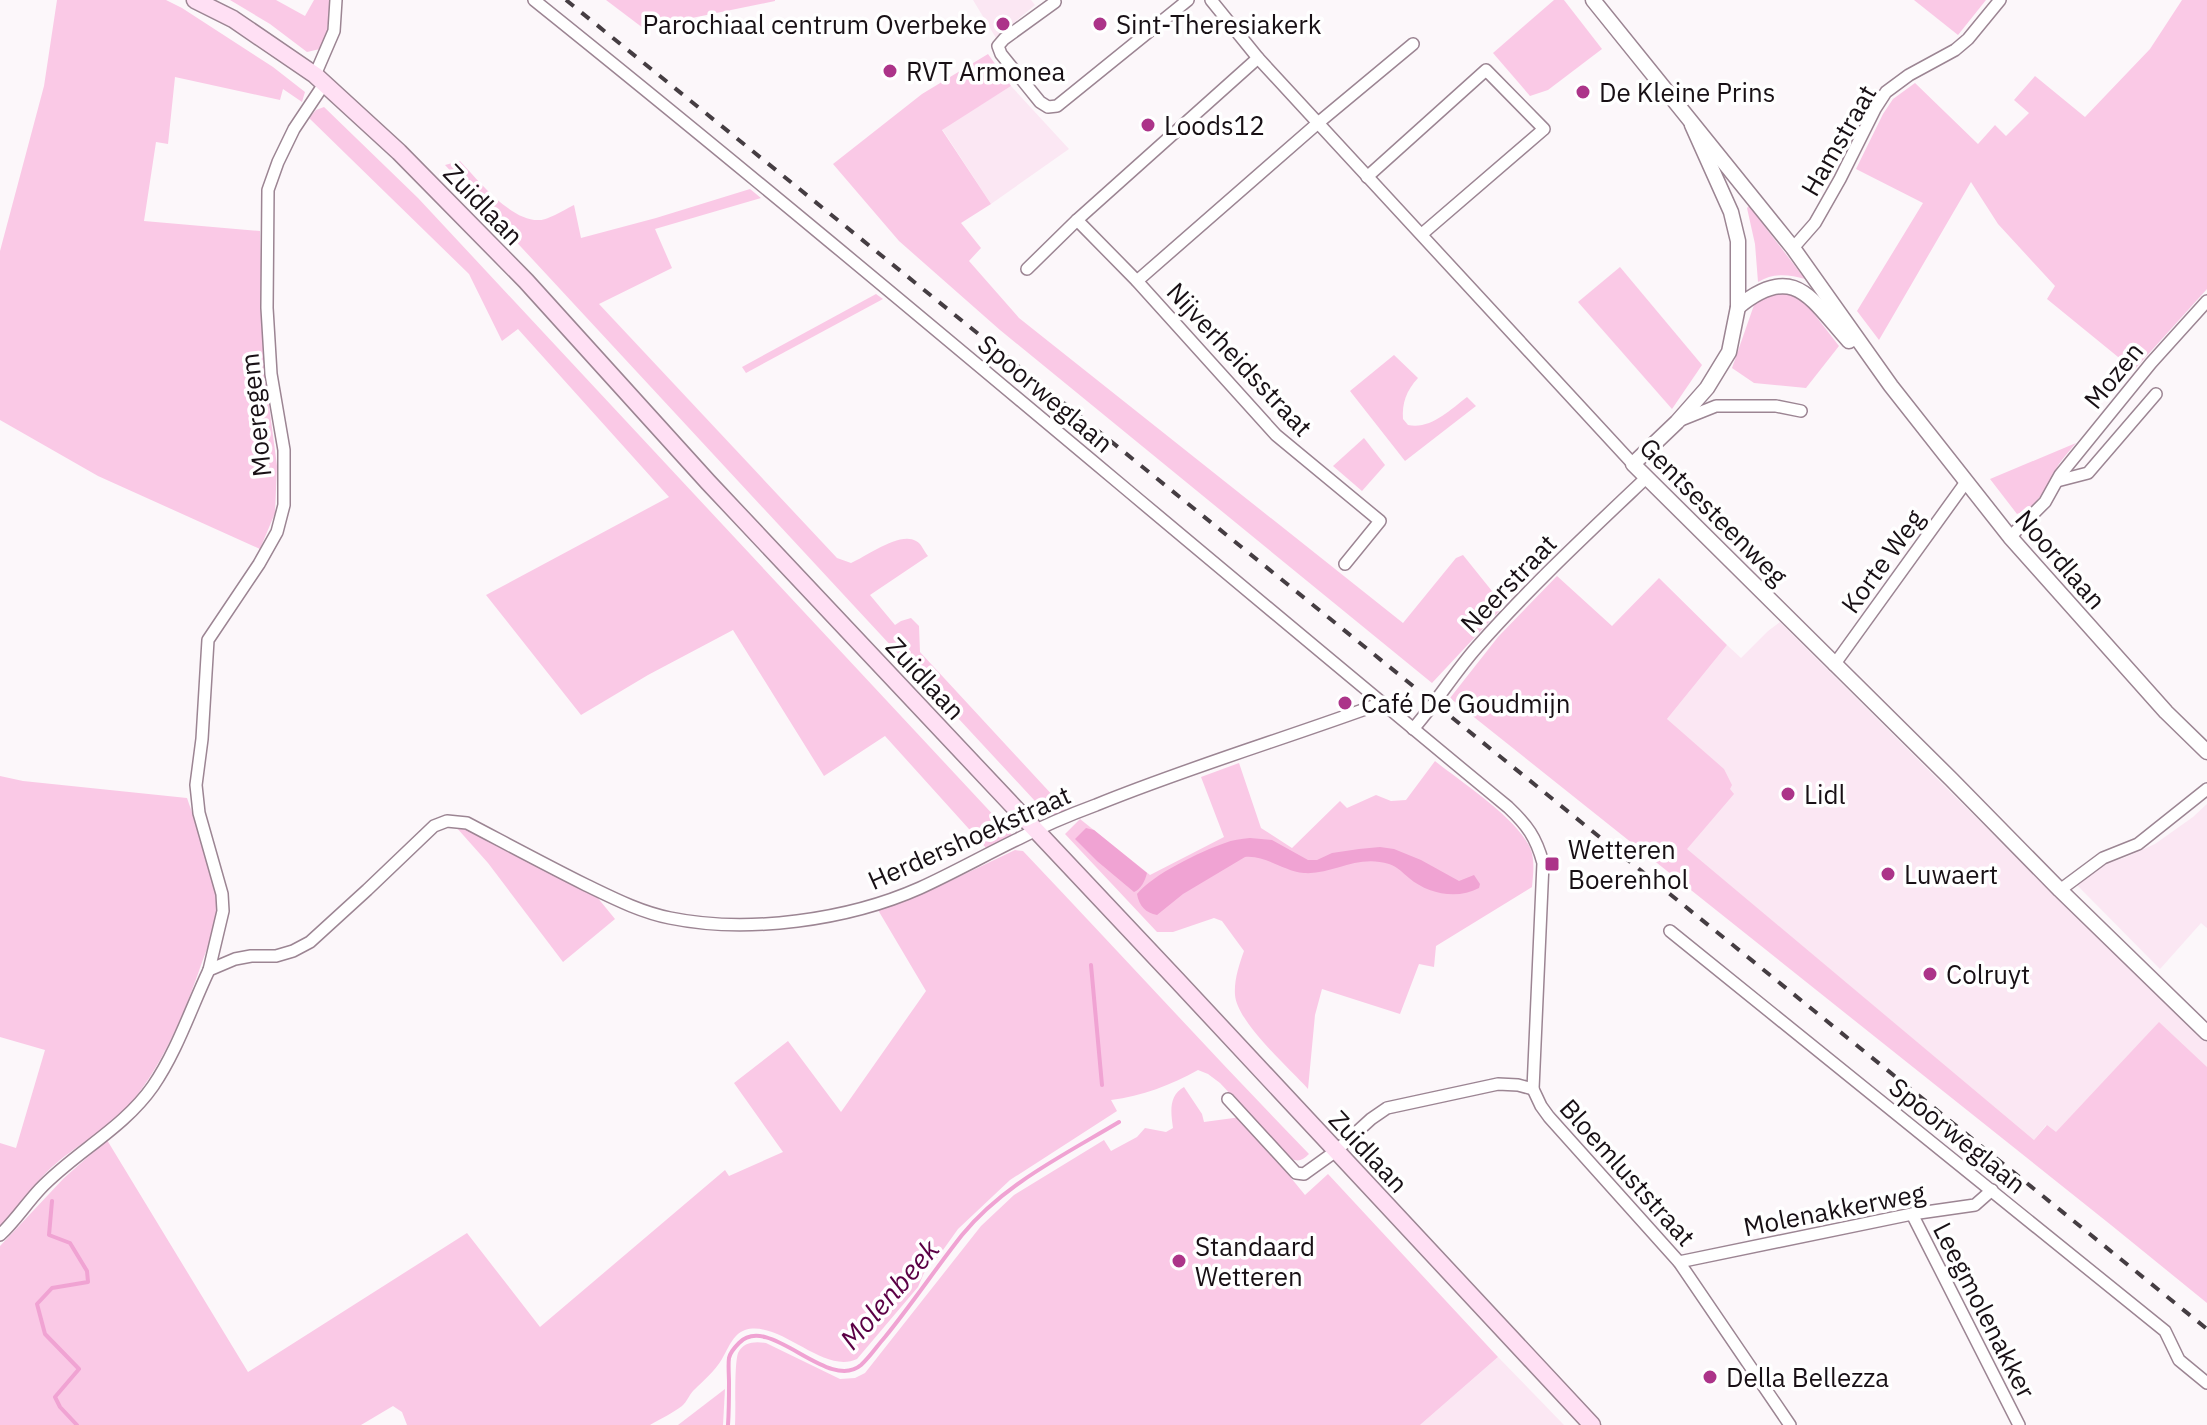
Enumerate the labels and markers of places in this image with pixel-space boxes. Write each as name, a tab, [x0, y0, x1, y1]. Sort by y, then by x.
place label: Parochiaal centrum Overbeke	[642, 7, 987, 41]
place label: Sint-Theresiakerk	[1116, 7, 1322, 41]
marker: Parochiaal centrum Overbeke	[994, 15, 1012, 33]
marker: Sint-Theresiakerk	[1091, 15, 1109, 33]
place label: RVT Armonea	[906, 54, 1065, 88]
marker: RVT Armonea	[881, 62, 899, 80]
place label: De Kleine Prins	[1599, 75, 1775, 109]
marker: De Kleine Prins	[1574, 83, 1592, 101]
place label: Loods12	[1164, 108, 1265, 142]
marker: Loods12	[1139, 116, 1157, 134]
place label: Café De Goudmijn	[1361, 686, 1571, 720]
marker: Café De Goudmijn	[1336, 694, 1354, 712]
place label: Lidl	[1804, 777, 1846, 811]
marker: Lidl	[1779, 785, 1797, 803]
place label: Wetteren Boerenhol	[1568, 832, 1689, 896]
marker: Wetteren Boerenhol	[1543, 855, 1561, 873]
place label: Luwaert	[1904, 857, 1998, 891]
marker: Luwaert	[1879, 865, 1897, 883]
place label: Colruyt	[1946, 957, 2030, 991]
marker: Colruyt	[1921, 965, 1939, 983]
place label: Standaard Wetteren	[1195, 1229, 1315, 1293]
marker: Standaard Wetteren	[1170, 1252, 1188, 1270]
place label: Della Bellezza	[1726, 1360, 1889, 1394]
marker: Della Bellezza	[1701, 1368, 1719, 1386]

